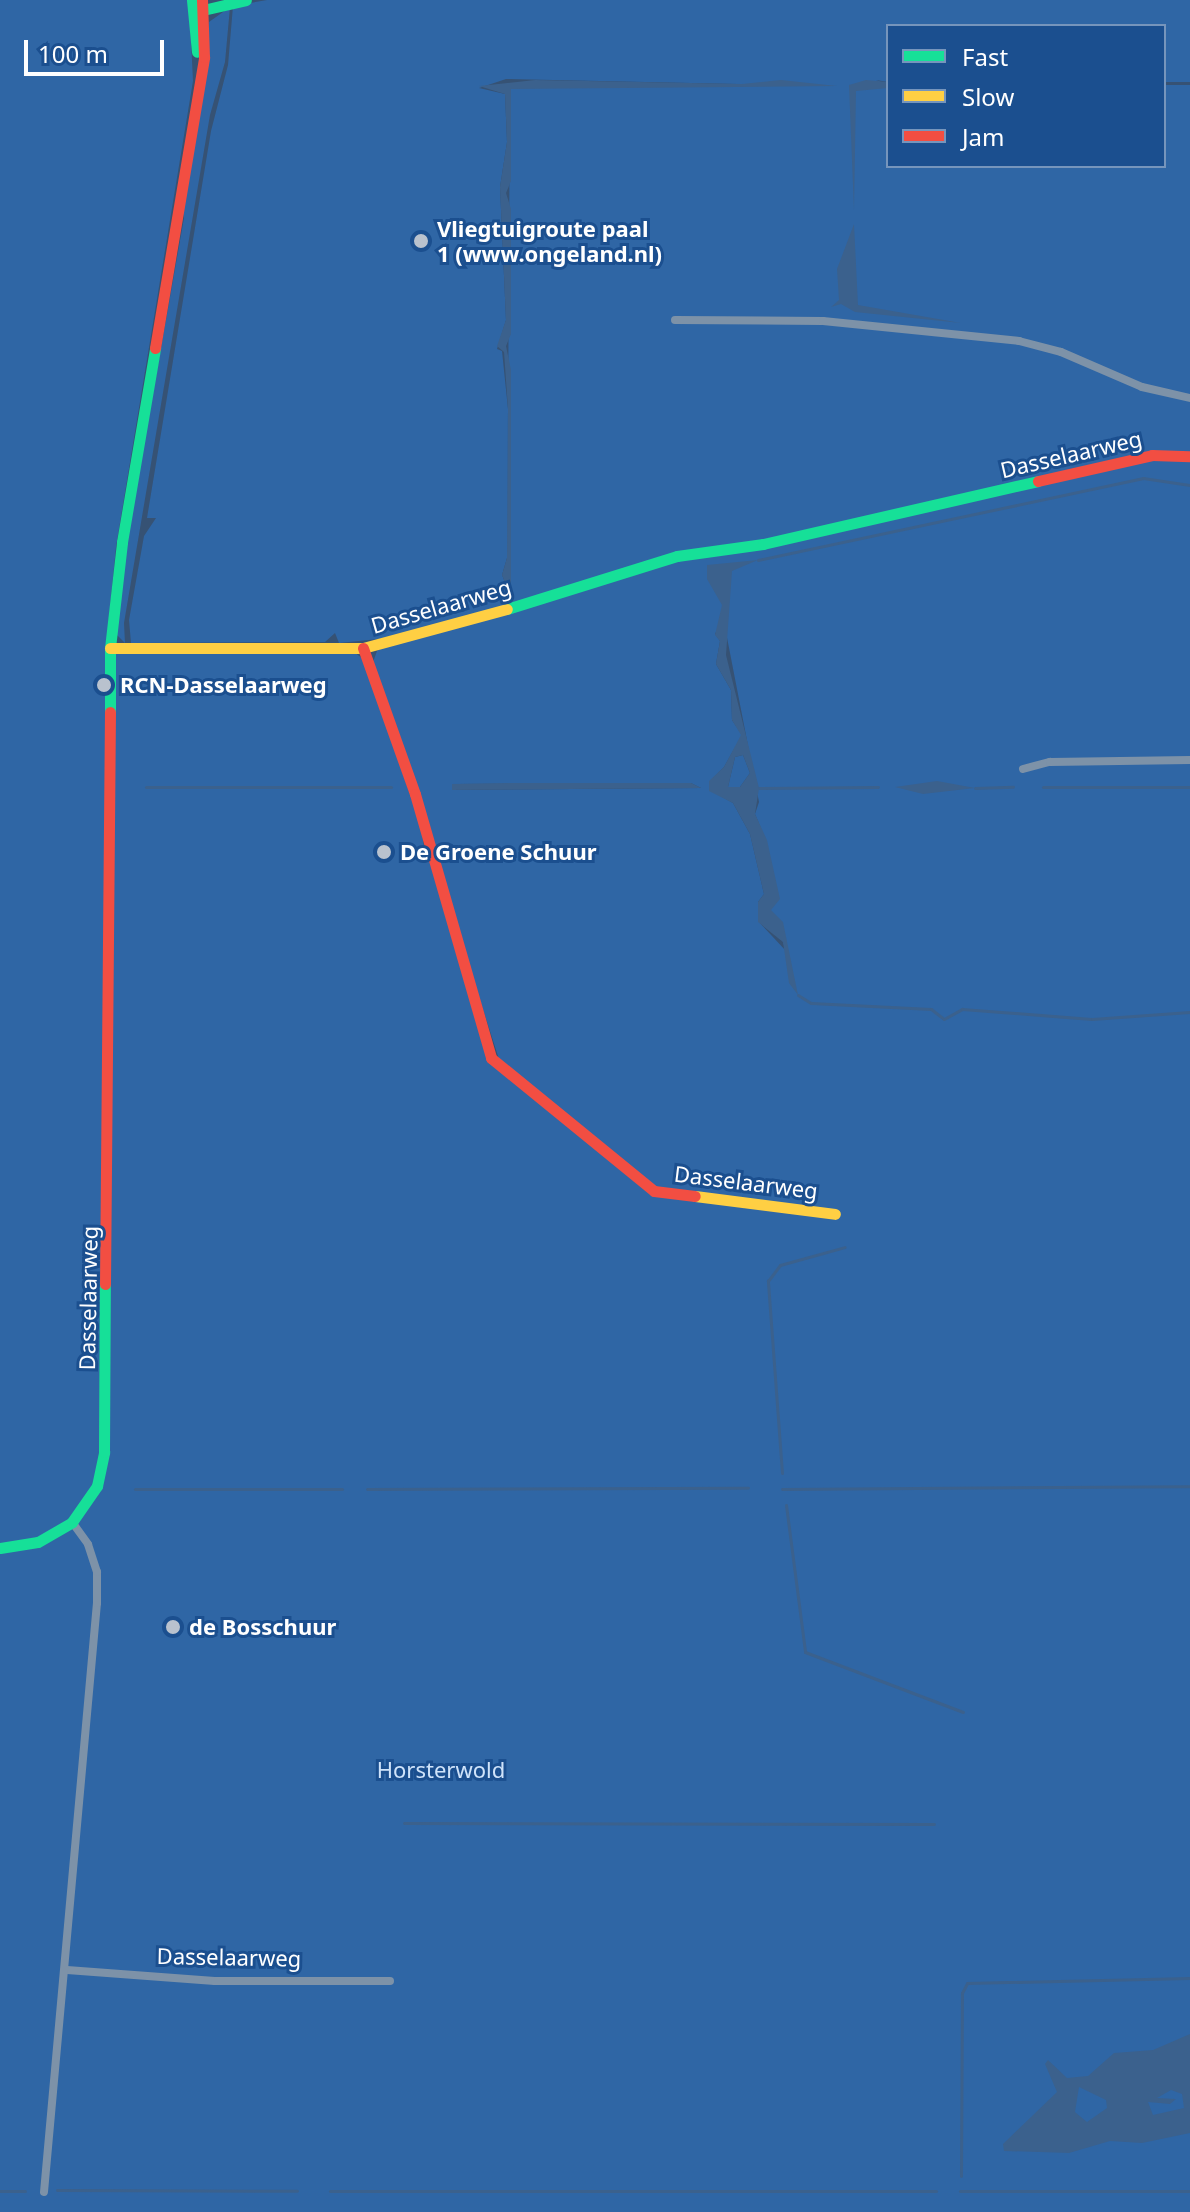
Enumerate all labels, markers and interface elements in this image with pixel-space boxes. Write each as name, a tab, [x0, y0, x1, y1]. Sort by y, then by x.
scale bar	[28, 24, 168, 74]
legend	[886, 24, 1166, 168]
text: 100 m	[38, 37, 108, 70]
text: Fast	[962, 40, 1008, 73]
text: Slow	[962, 80, 1014, 113]
text: Jam	[962, 120, 1004, 153]
place label: Vliegtuigroute paal 1 (www.ongeland.nl)	[437, 215, 662, 266]
marker: Vliegtuigroute paal 1 (www.ongeland.nl)	[412, 232, 430, 250]
street label: Dasselaarweg	[998, 425, 1144, 483]
street label: Dasselaarweg	[368, 573, 514, 639]
place label: RCN-Dasselaarweg	[120, 672, 327, 698]
marker: RCN-Dasselaarweg	[95, 676, 113, 694]
place label: De Groene Schuur	[400, 839, 597, 865]
marker: De Groene Schuur	[375, 843, 393, 861]
street label: Dasselaarweg	[673, 1160, 819, 1204]
street label: Dasselaarweg	[74, 1225, 102, 1371]
place label: de Bosschuur	[189, 1614, 336, 1640]
marker: de Bosschuur	[164, 1618, 182, 1636]
park label: Horsterwold	[377, 1757, 505, 1783]
street label: Dasselaarweg	[156, 1943, 302, 1971]

